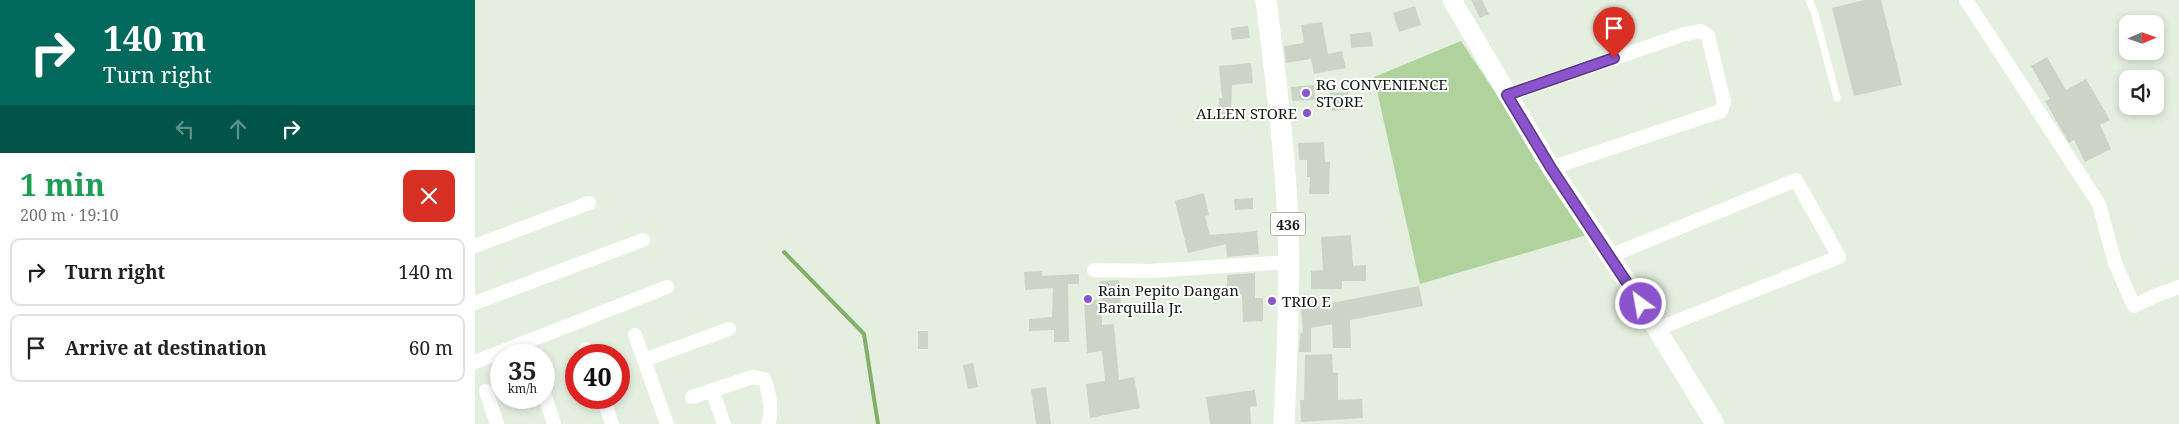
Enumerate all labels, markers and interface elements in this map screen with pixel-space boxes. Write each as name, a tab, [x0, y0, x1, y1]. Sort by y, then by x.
pin	[1593, 7, 1635, 58]
text: 140 m	[103, 14, 206, 61]
icon: arrive	[1600, 14, 1628, 42]
north arrow	[2119, 15, 2164, 60]
map controls	[2119, 15, 2164, 115]
icon: right	[20, 20, 85, 85]
text: Turn right	[103, 59, 212, 89]
button: sound	[2119, 70, 2164, 115]
place label: RG CONVENIENCE STORE	[1316, 74, 1448, 111]
marker: RG CONVENIENCE STORE	[1300, 87, 1312, 99]
place label: ALLEN STORE	[1196, 103, 1297, 123]
marker: ALLEN STORE	[1301, 107, 1313, 119]
icon: left	[171, 115, 199, 143]
icon: ahead	[224, 115, 252, 143]
icon: right	[277, 115, 305, 143]
text: 1 min	[20, 164, 105, 205]
button: close	[403, 170, 455, 222]
text: 200 m · 19:10	[20, 204, 119, 226]
road number: 436	[1271, 212, 1305, 235]
icon: right	[22, 258, 50, 286]
text: Turn right	[65, 259, 165, 285]
text: 140 m	[398, 259, 453, 285]
position arrow	[1614, 277, 1666, 329]
place label: Rain Pepito Dangan Barquilla Jr.	[1098, 280, 1239, 317]
place label: TRIO E	[1282, 291, 1331, 311]
marker: Rain Pepito Dangan Barquilla Jr.	[1082, 293, 1094, 305]
marker: TRIO E	[1266, 295, 1278, 307]
icon: arrive	[22, 334, 50, 362]
text: Arrive at destination	[65, 335, 267, 361]
text: 60 m	[409, 335, 453, 361]
speed limit sign: 40	[565, 344, 630, 409]
text: 35	[508, 353, 537, 387]
text: km/h	[508, 380, 537, 397]

